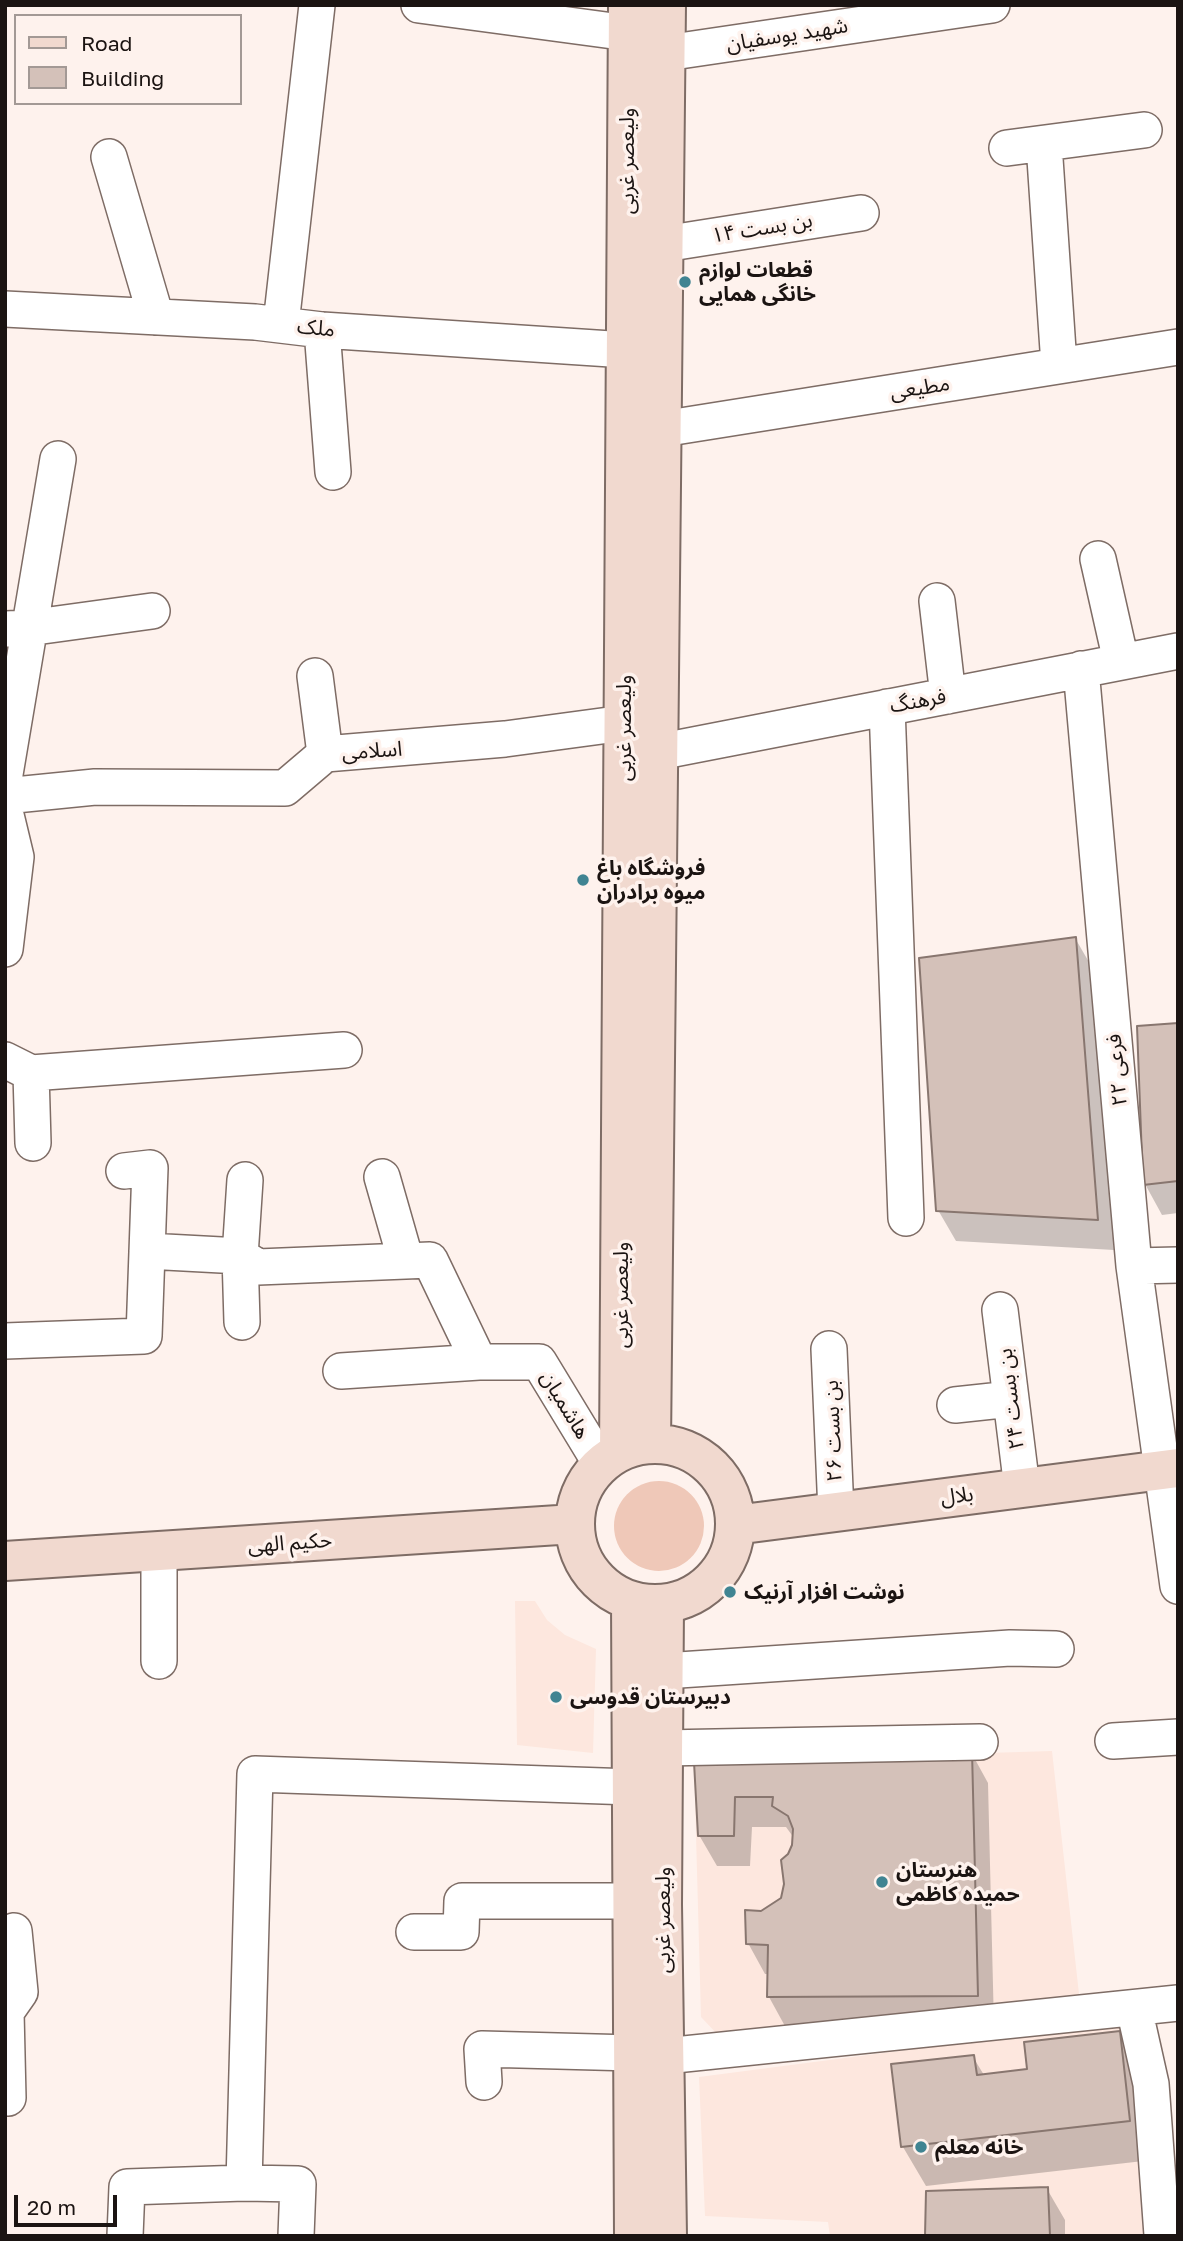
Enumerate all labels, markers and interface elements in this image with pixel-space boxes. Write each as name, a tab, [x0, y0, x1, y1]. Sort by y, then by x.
street label: شهید یوسفیان	[724, 13, 850, 57]
legend	[14, 14, 242, 105]
text: Road	[81, 30, 132, 56]
text: Building	[81, 65, 164, 91]
street label: ولیعصر غربی	[614, 108, 640, 214]
street label: بن بست ۱۴	[710, 208, 814, 248]
place label: قطعات لوازم خانگی همایی	[699, 257, 816, 307]
marker: قطعات لوازم خانگی همایی	[677, 274, 693, 290]
street label: ملک	[296, 313, 336, 343]
street label: مطیعی	[888, 371, 952, 405]
street label: ولیعصر غربی	[611, 675, 637, 781]
street label: فرهنگ	[888, 684, 948, 718]
street label: اسلامی	[341, 736, 403, 766]
place label: فروشگاه باغ میوه برادران	[597, 855, 705, 905]
marker: فروشگاه باغ میوه برادران	[575, 872, 591, 888]
street label: فرعی ۲۲	[1101, 1033, 1133, 1107]
street label: ولیعصر غربی	[608, 1242, 634, 1348]
street label: بن بست ۲۴	[992, 1347, 1030, 1451]
street label: هاشمیان	[535, 1366, 595, 1444]
street label: بن بست ۲۶	[819, 1380, 847, 1482]
street label: بلال	[939, 1481, 975, 1511]
street label: حکیم الهی	[247, 1527, 333, 1559]
place label: نوشت افزار آرنیک	[744, 1579, 905, 1605]
marker: نوشت افزار آرنیک	[722, 1584, 738, 1600]
place label: دبیرستان قدوسی	[570, 1684, 731, 1710]
marker: دبیرستان قدوسی	[548, 1689, 564, 1705]
place label: هنرستان حمیده کاظمی	[896, 1857, 1020, 1907]
street label: ولیعصر غربی	[650, 1867, 676, 1973]
marker: هنرستان حمیده کاظمی	[874, 1874, 890, 1890]
place label: خانه معلم	[935, 2134, 1023, 2160]
marker: خانه معلم	[913, 2139, 929, 2155]
scale bar	[18, 2182, 121, 2226]
text: 20 m	[27, 2194, 76, 2220]

